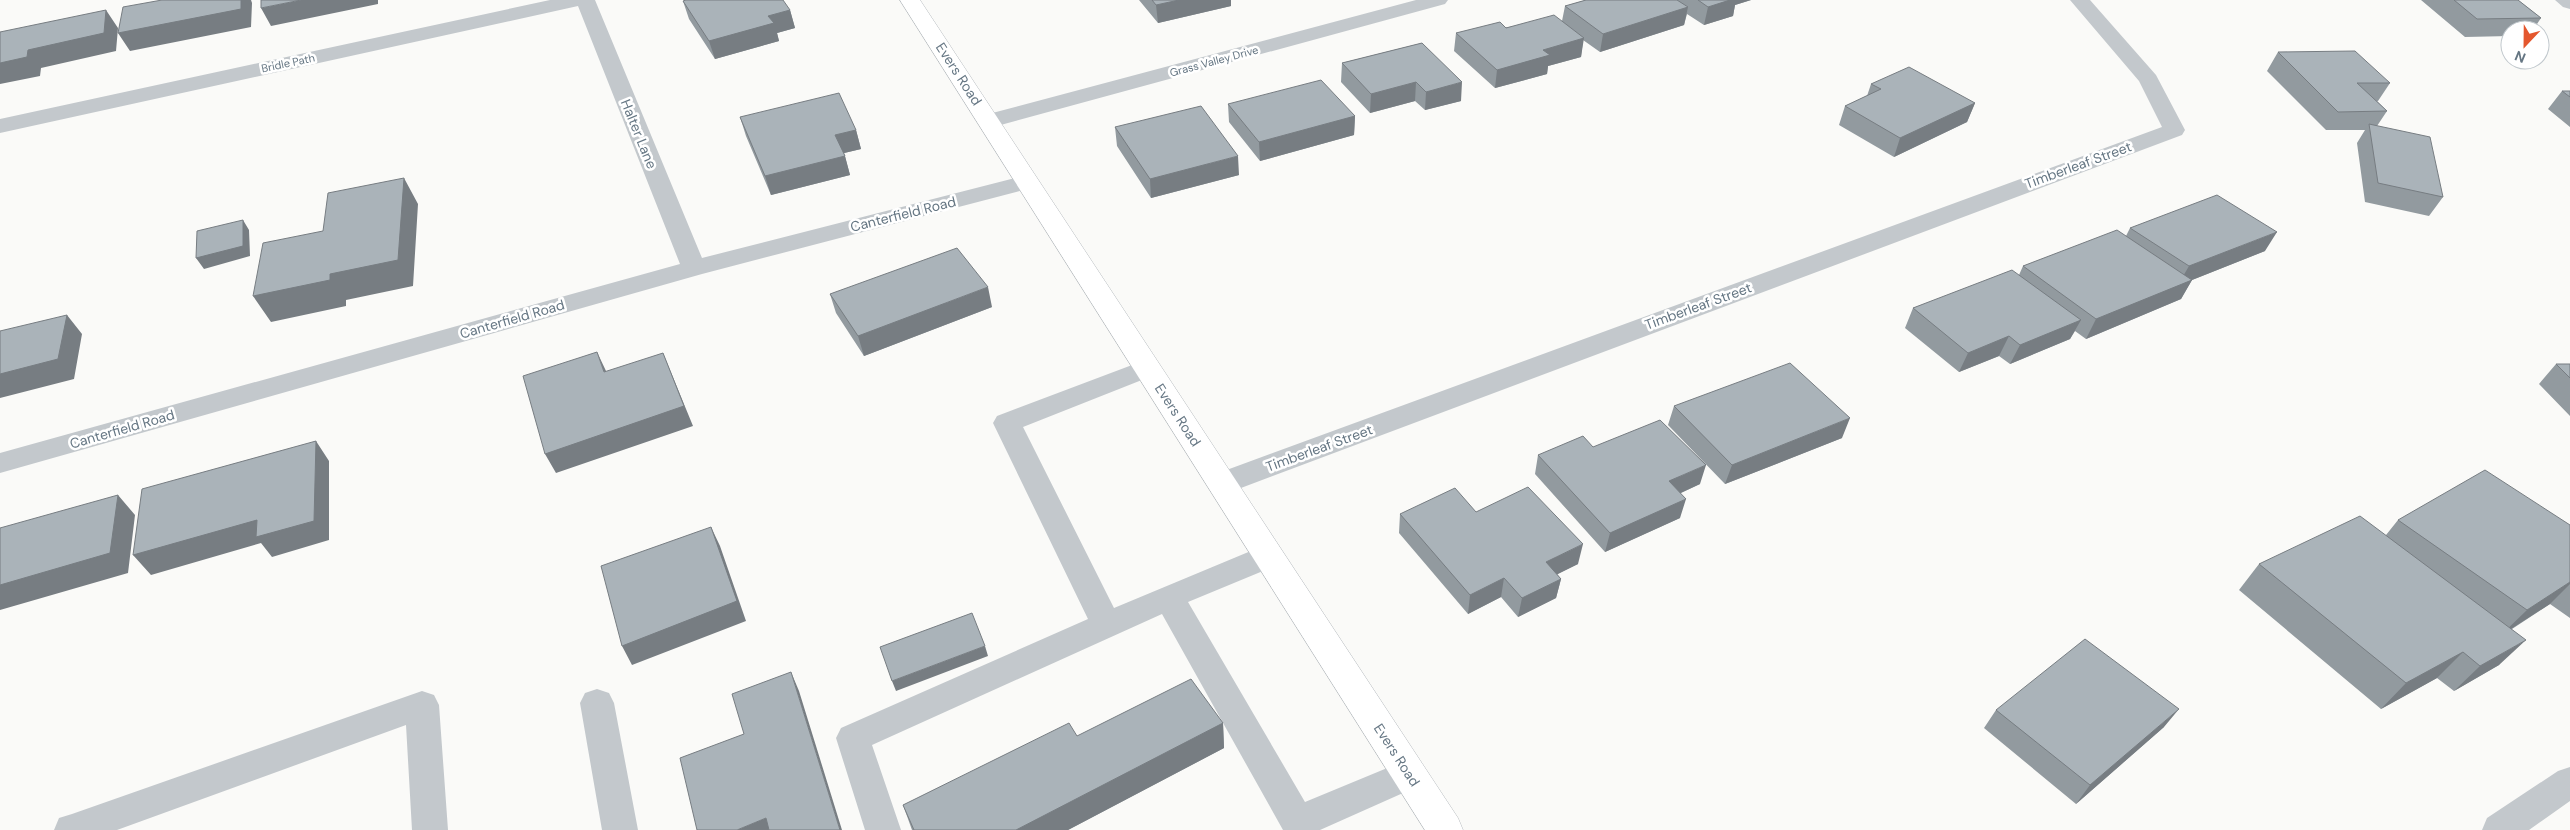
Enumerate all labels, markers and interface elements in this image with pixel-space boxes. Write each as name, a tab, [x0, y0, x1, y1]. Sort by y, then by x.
north arrow	[2500, 20, 2550, 70]
street label: Evers Road	[932, 39, 986, 109]
street label: Grass Valley Drive	[1168, 42, 1260, 80]
text: N	[2512, 47, 2528, 67]
street label: Bridle Path	[260, 50, 316, 76]
street label: Halter Lane	[617, 97, 661, 171]
street label: Timberleaf Street	[2022, 137, 2134, 193]
street label: Canterfield Road	[848, 192, 958, 236]
street label: Timberleaf Street	[1642, 278, 1754, 334]
street label: Canterfield Road	[458, 295, 566, 343]
street label: Evers Road	[1151, 380, 1205, 450]
street label: Canterfield Road	[68, 405, 176, 453]
street label: Timberleaf Street	[1263, 420, 1375, 476]
street label: Evers Road	[1370, 720, 1424, 790]

